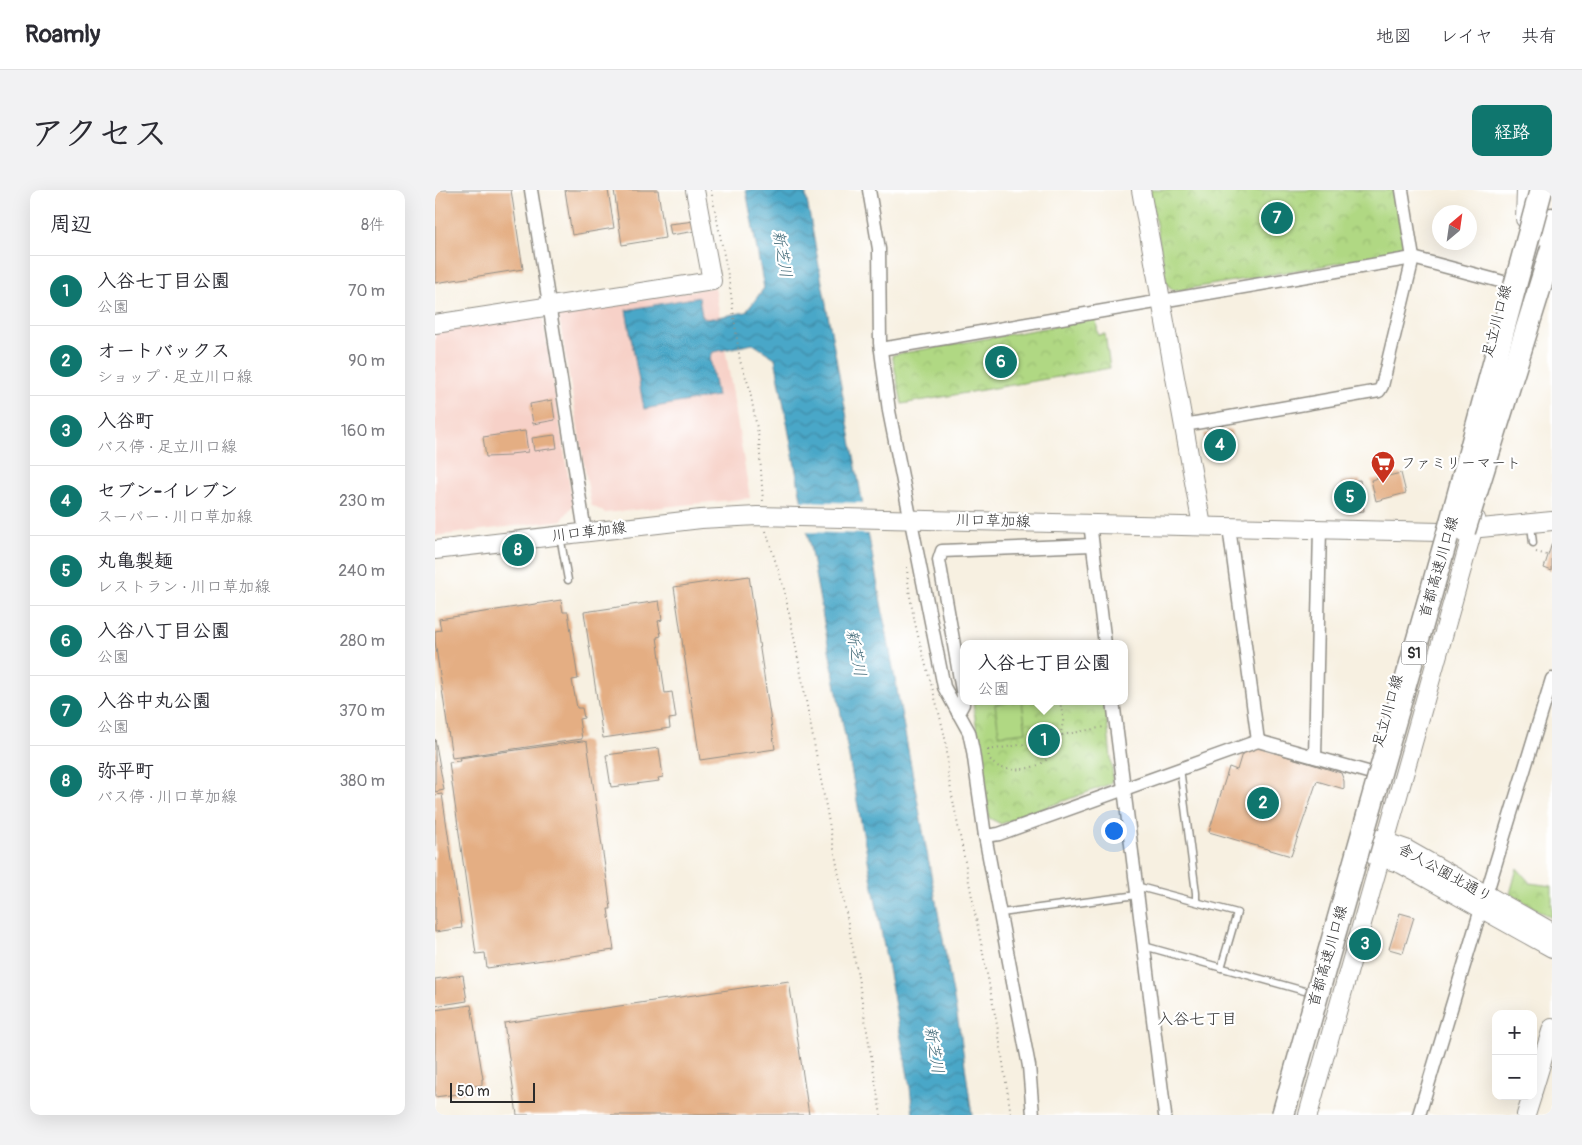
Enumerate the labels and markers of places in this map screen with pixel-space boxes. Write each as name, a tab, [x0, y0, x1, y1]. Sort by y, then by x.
pin: 7	[1261, 199, 1293, 237]
pin: 6	[985, 343, 1017, 381]
pin: 4	[1204, 426, 1236, 464]
supermarket icon: ファミリーマート	[1370, 450, 1396, 484]
place label: ファミリーマート	[1401, 454, 1521, 473]
pin: 5	[1334, 478, 1366, 516]
pin: 8	[502, 531, 534, 569]
pin: 1	[1028, 721, 1060, 759]
pin: 2	[1247, 784, 1279, 822]
pin: 3	[1349, 925, 1381, 963]

